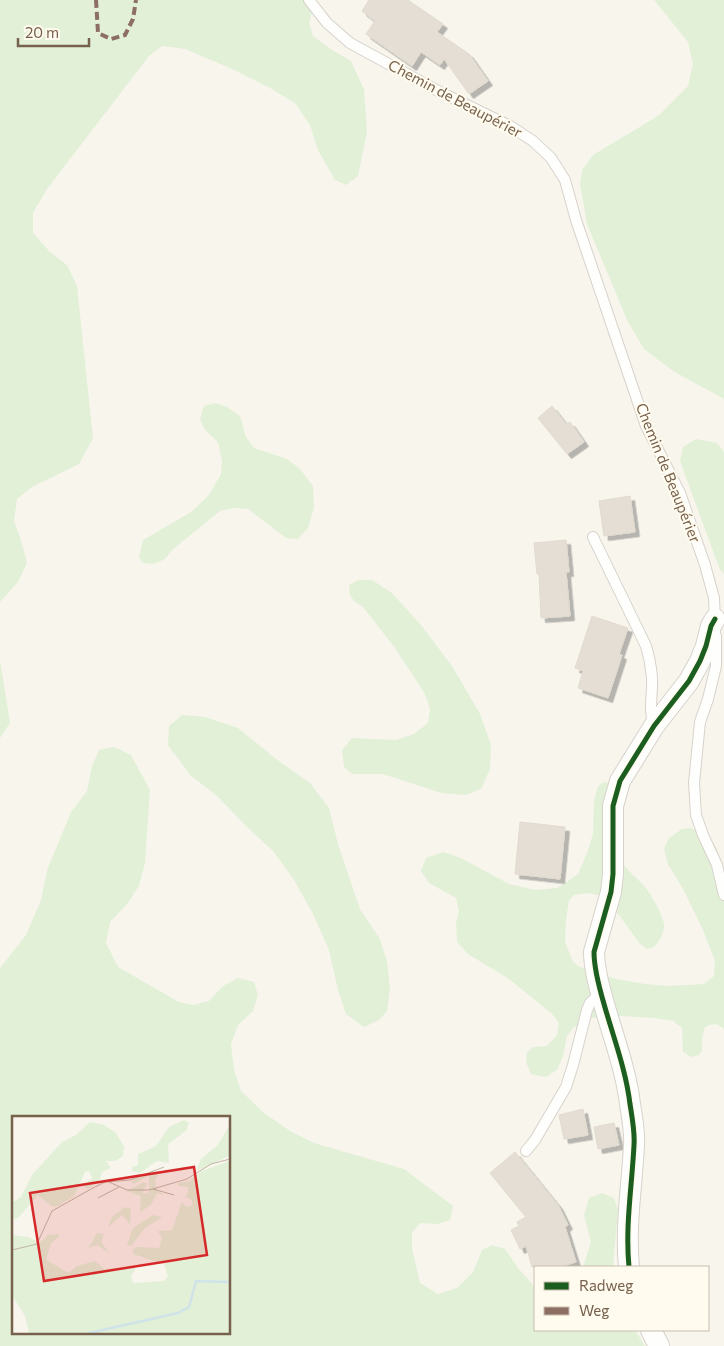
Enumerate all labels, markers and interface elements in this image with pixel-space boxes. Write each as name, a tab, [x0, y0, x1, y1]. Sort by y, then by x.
scale bar	[18, 15, 89, 47]
text: 20 m	[25, 23, 59, 41]
street label: Chemin de Beaupérier	[385, 55, 525, 141]
street label: Chemin de Beaupérier	[633, 400, 705, 545]
inset map	[12, 1116, 230, 1334]
legend	[534, 1266, 709, 1331]
text: Radweg	[579, 1276, 633, 1294]
text: Weg	[579, 1301, 609, 1319]

